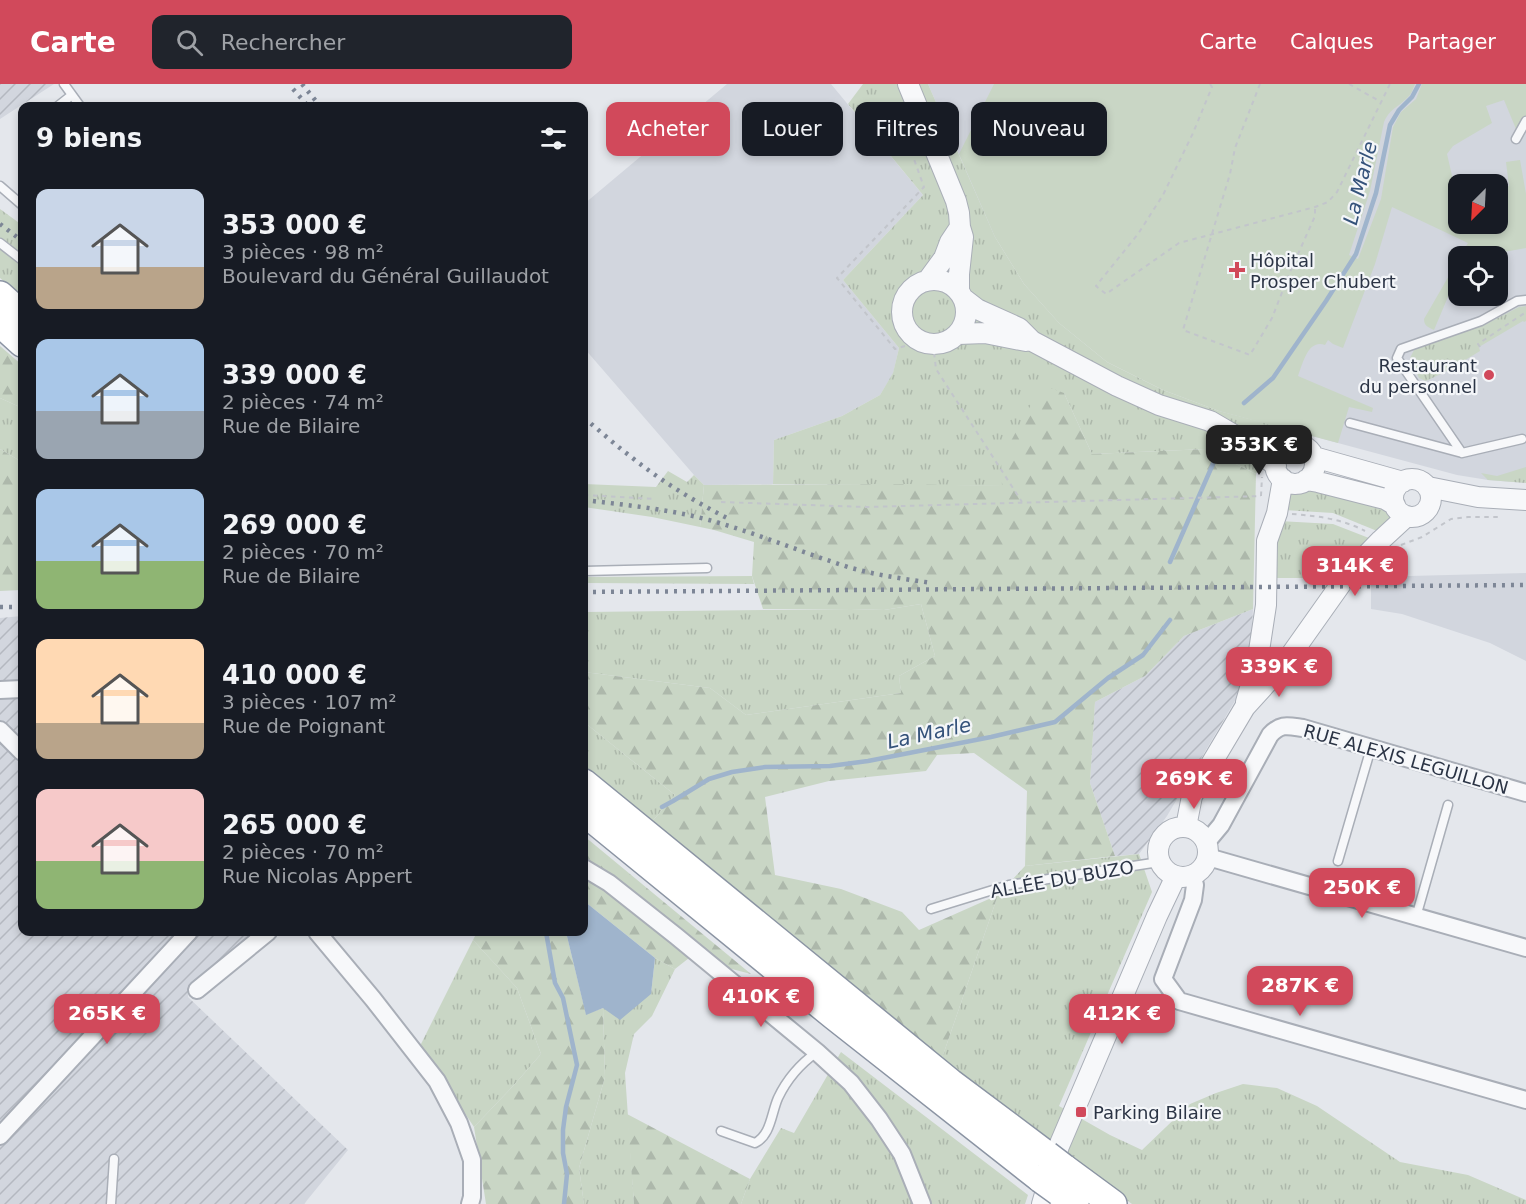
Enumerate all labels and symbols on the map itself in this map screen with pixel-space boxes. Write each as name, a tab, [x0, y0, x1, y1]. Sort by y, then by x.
water label: La Marle	[1338, 139, 1382, 227]
north arrow	[1448, 174, 1508, 234]
place label: Hôpital Prosper Chubert	[1250, 250, 1396, 292]
marker: Hôpital Prosper Chubert	[1228, 261, 1246, 279]
place label: Restaurant du personnel	[1359, 355, 1477, 397]
marker: Restaurant du personnel	[1482, 368, 1496, 382]
pin: 353K €	[1210, 425, 1308, 476]
pin: 314K €	[1306, 546, 1404, 597]
pin: 339K €	[1230, 647, 1328, 698]
water label: La Marle	[885, 712, 973, 754]
street label: RUE ALEXIS LEGUILLON	[1301, 720, 1511, 798]
pin: 269K €	[1145, 759, 1243, 810]
street label: ALLÉE DU BUZO	[989, 856, 1135, 902]
pin: 250K €	[1313, 868, 1411, 919]
pin: 287K €	[1251, 966, 1349, 1017]
pin: 410K €	[712, 977, 810, 1028]
pin: 265K €	[58, 994, 156, 1045]
pin: 412K €	[1073, 994, 1171, 1045]
place label: Parking Bilaire	[1093, 1102, 1222, 1123]
marker: Parking Bilaire	[1074, 1105, 1088, 1119]

